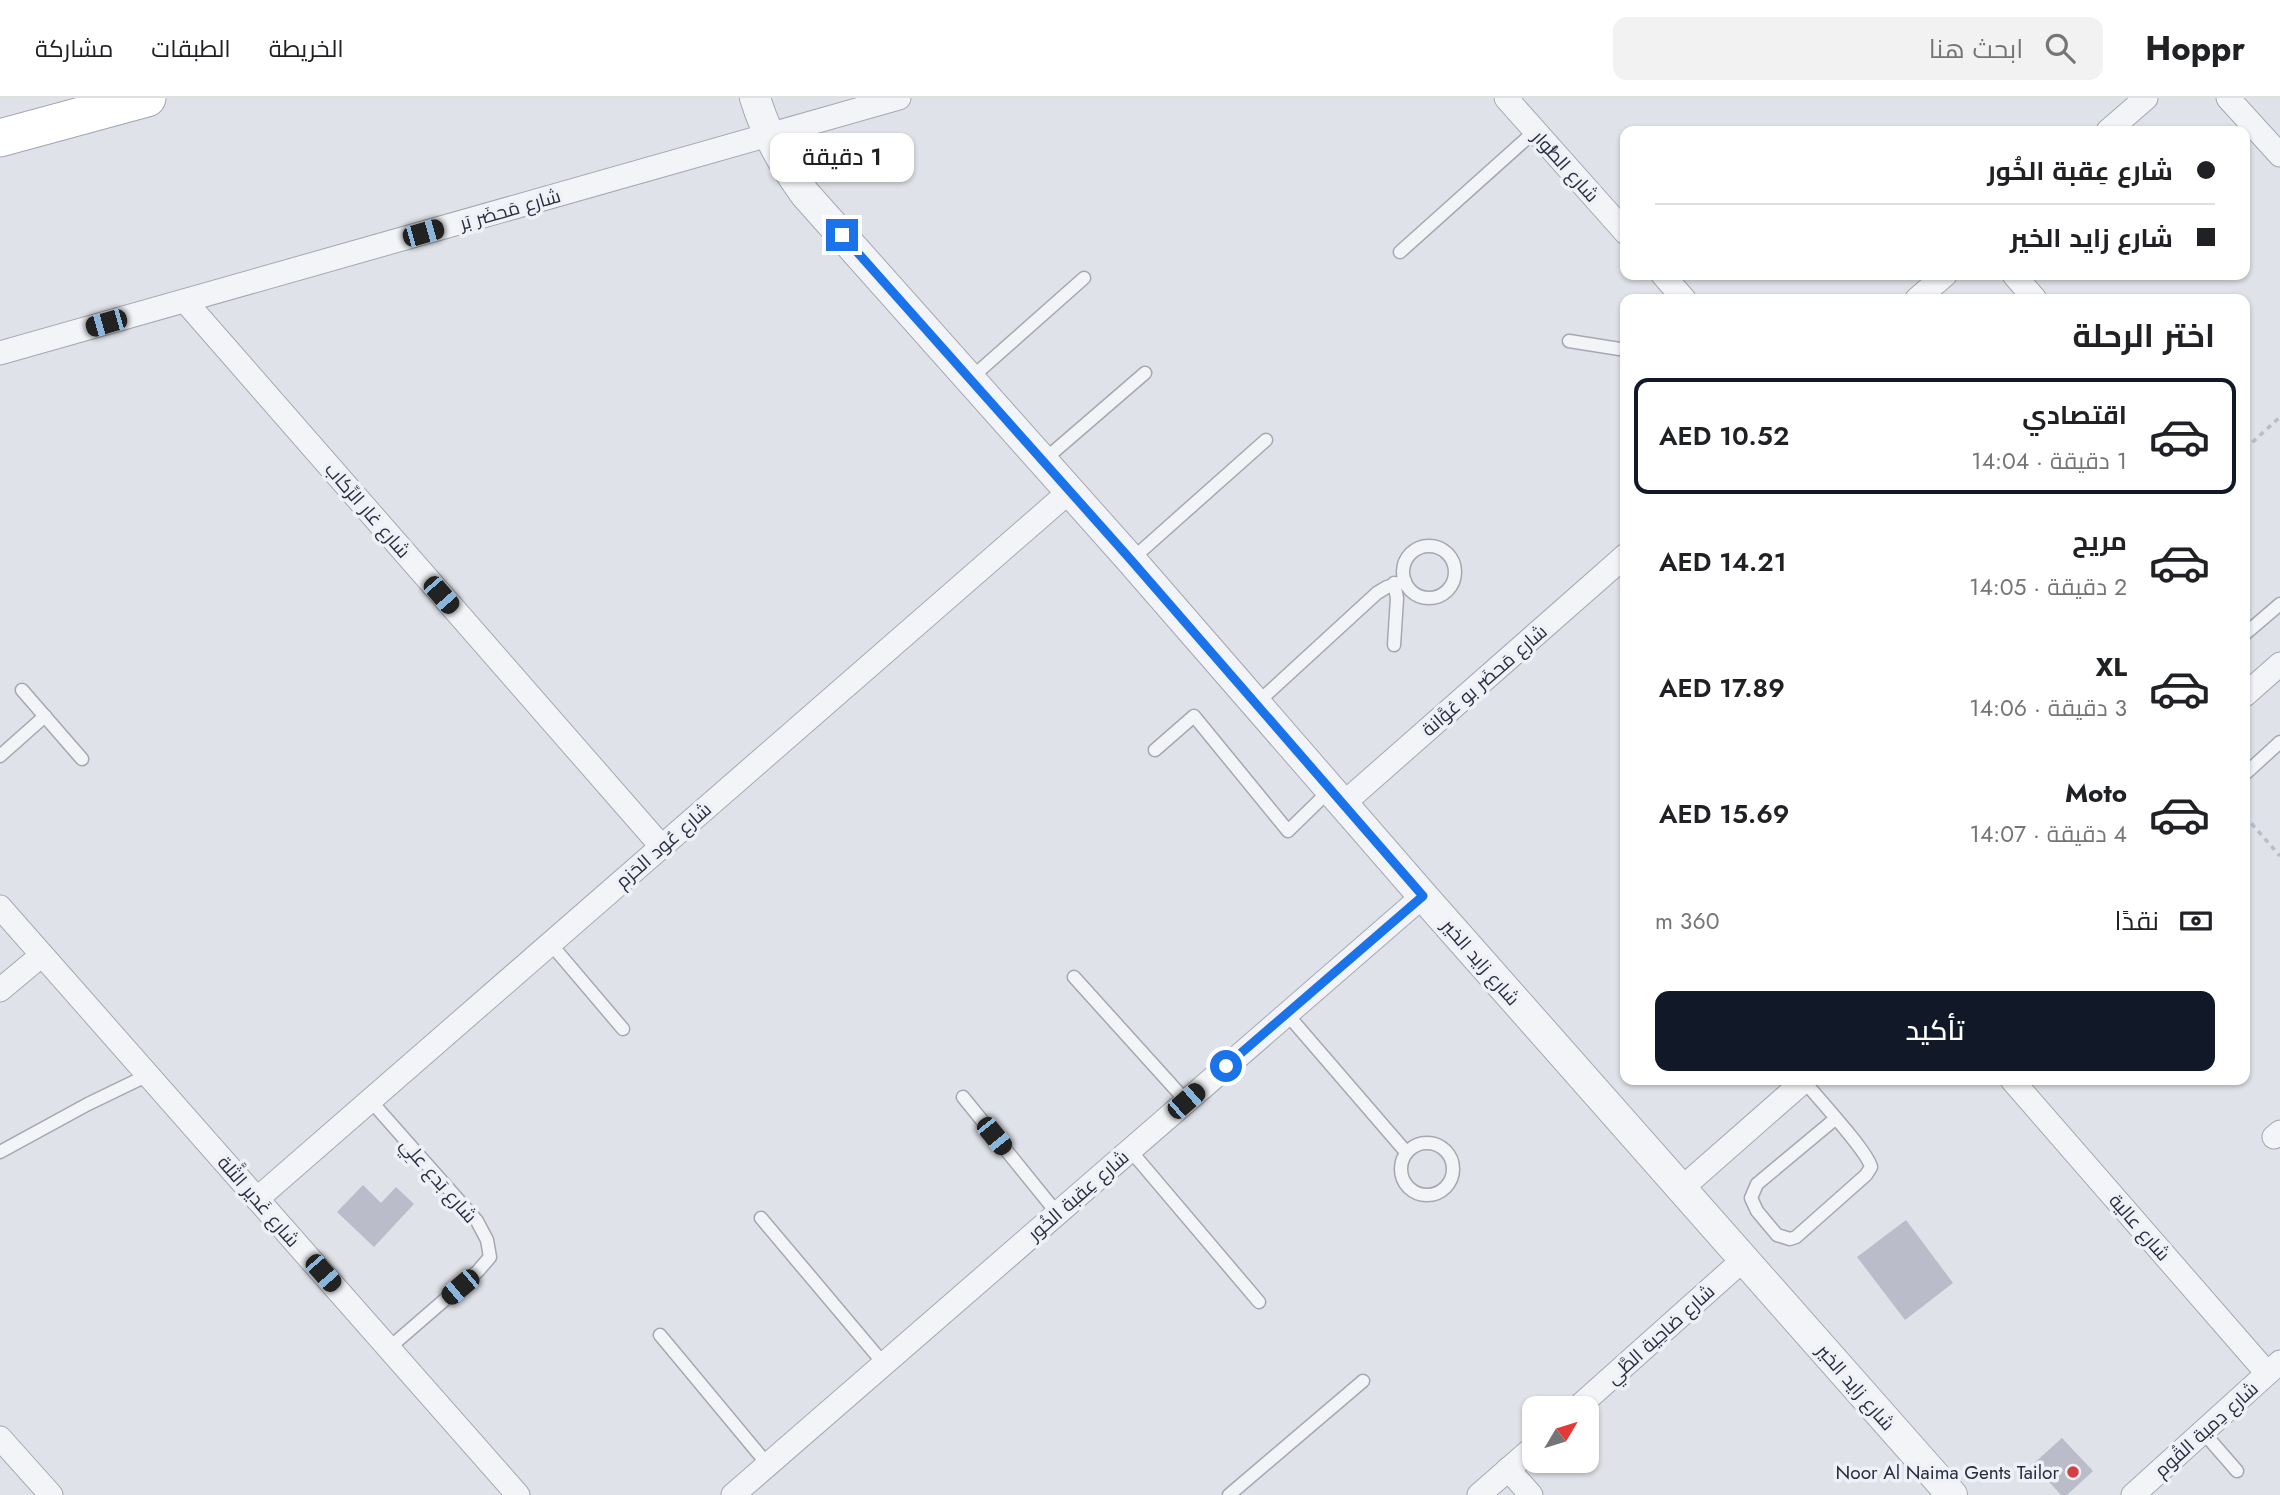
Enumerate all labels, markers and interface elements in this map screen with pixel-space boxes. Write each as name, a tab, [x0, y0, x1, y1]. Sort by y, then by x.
search box	[1613, 17, 2103, 80]
text: Hoppr	[2145, 25, 2245, 72]
icon: search	[2041, 29, 2079, 67]
text: ابحث هنا	[1929, 30, 2023, 68]
text: مشاركة	[35, 31, 113, 66]
text: الطبقات	[151, 31, 231, 66]
text: الخريطة	[269, 31, 344, 66]
street label: شارع الطُّوار	[1525, 124, 1605, 208]
callout: 1 دقيقة	[770, 134, 914, 183]
text: 1 دقيقة	[802, 140, 882, 174]
text: شارع عِقبة الخُور	[1987, 152, 2173, 190]
street label: شارع مَحضَر بَر	[456, 182, 564, 237]
car	[400, 217, 447, 249]
route end	[826, 219, 858, 251]
text: شارع زايد الخير	[2010, 219, 2173, 257]
car	[83, 307, 130, 339]
text: اختر الرحلة	[2072, 313, 2215, 359]
text: اقتصادي	[2022, 396, 2127, 434]
icon: car	[2148, 405, 2211, 468]
text: AED 10.52	[1659, 417, 1789, 455]
text: 1 دقيقة · 14:04	[1971, 444, 2127, 478]
street label: شارع غار الرِّكاب	[319, 457, 417, 564]
text: مريح	[2072, 522, 2127, 560]
icon: car	[2148, 531, 2211, 594]
text: AED 14.21	[1659, 543, 1786, 581]
text: 2 دقيقة · 14:05	[1969, 570, 2127, 604]
car	[420, 572, 463, 618]
street label: شارع مَحضَر بو عُوَّانة	[1416, 618, 1553, 742]
text: XL	[2095, 648, 2127, 686]
icon: car	[2148, 657, 2211, 720]
text: AED 17.89	[1659, 669, 1785, 707]
text: 3 دقيقة · 14:06	[1969, 691, 2127, 725]
text: Moto	[2065, 774, 2127, 812]
icon: car	[2148, 783, 2211, 846]
text: AED 15.69	[1659, 795, 1790, 833]
street label: شارع عُود الحَزم	[610, 796, 717, 895]
text: 4 دقيقة · 14:07	[1970, 817, 2127, 851]
text: نقدًا	[2115, 902, 2159, 940]
icon: cash	[2177, 902, 2215, 940]
text: 360 m	[1655, 904, 1719, 938]
street label: شارع زايد الخير	[1435, 912, 1526, 1011]
button: تأكيد	[1655, 991, 2215, 1071]
route start	[1210, 1050, 1242, 1082]
car	[1164, 1079, 1209, 1123]
car	[973, 1113, 1016, 1159]
street label: شارع بَدع علِي	[393, 1132, 483, 1230]
street label: شارع عِقبة الخُور	[1021, 1144, 1135, 1248]
street label: شارع غَدير الثَّلة	[211, 1149, 307, 1253]
street label: شارع عالية	[2103, 1188, 2176, 1267]
car	[302, 1250, 345, 1296]
car	[438, 1265, 483, 1309]
street label: شارع ضاحِية الطَّي	[1600, 1278, 1721, 1391]
street label: شارع زايد الخير	[1810, 1337, 1901, 1436]
street label: شارع دِمية القُوم	[2148, 1375, 2264, 1483]
north arrow	[1522, 1396, 1600, 1474]
map controls	[1522, 1396, 1599, 1473]
place label: Noor Al Naima Gents Tailor	[1836, 1459, 2059, 1486]
marker: Noor Al Naima Gents Tailor	[2065, 1464, 2081, 1480]

